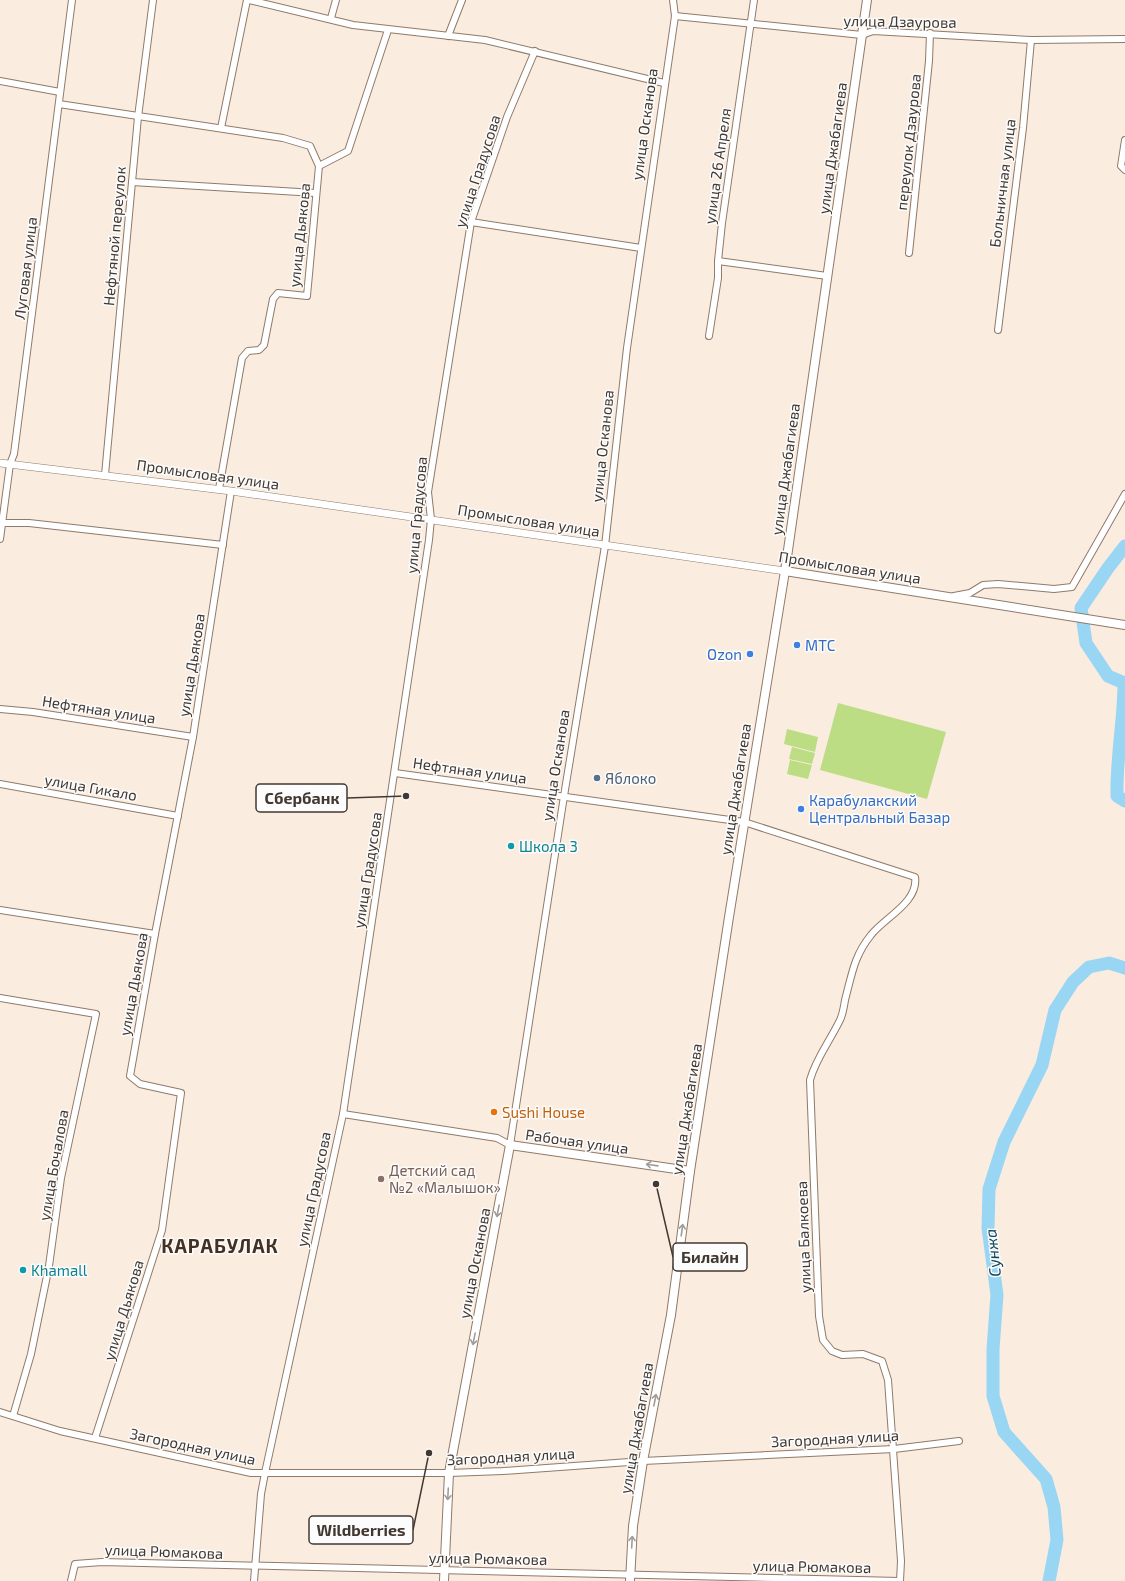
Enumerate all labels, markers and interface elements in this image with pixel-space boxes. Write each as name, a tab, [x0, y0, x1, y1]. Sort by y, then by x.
street label: улица Дзаурова	[843, 11, 957, 32]
street label: улица Осканова	[627, 67, 662, 181]
street label: переулок Дзаурова	[892, 73, 925, 211]
street label: улица Джабагиева	[814, 81, 851, 215]
street label: улица 26 Апреля	[700, 107, 735, 225]
street label: улица Градусова	[450, 112, 505, 230]
street label: Больничная улица	[985, 118, 1020, 248]
street label: Нефтяной переулок	[99, 166, 130, 307]
street label: улица Дьякова	[285, 182, 314, 288]
street label: Луговая улица	[10, 216, 41, 320]
street label: улица Осканова	[587, 389, 618, 503]
street label: улица Джабагиева	[767, 402, 804, 536]
street label: Промысловая улица	[135, 455, 280, 494]
street label: улица Градусова	[402, 456, 431, 574]
street label: Промысловая улица	[456, 500, 601, 541]
street label: Промысловая улица	[777, 547, 922, 588]
street label: улица Дьякова	[174, 612, 209, 718]
place label: МТС	[805, 636, 836, 654]
marker: МТС	[792, 640, 802, 650]
place label: Ozon	[707, 645, 742, 663]
marker: Ozon	[745, 649, 755, 659]
street label: Нефтяная улица	[41, 691, 157, 728]
street label: улица Осканова	[537, 708, 574, 822]
street label: улица Джабагиева	[716, 722, 755, 856]
street label: Нефтяная улица	[412, 753, 528, 788]
place label: Яблоко	[605, 769, 656, 787]
street label: улица Гикало	[43, 770, 139, 805]
marker: Яблоко	[592, 773, 602, 783]
callout: Сбербанк	[256, 784, 347, 812]
text: Сбербанк	[264, 788, 340, 807]
place label: Карабулакский Центральный Базар	[809, 791, 950, 826]
marker: Карабулакский Центральный Базар	[796, 804, 806, 814]
street label: улица Градусова	[349, 811, 386, 930]
place label: Школа 3	[519, 837, 578, 855]
marker: Школа 3	[506, 841, 516, 851]
street label: улица Дьякова	[115, 931, 152, 1037]
street label: улица Джабагиева	[667, 1042, 706, 1176]
place label: Sushi House	[502, 1103, 585, 1121]
marker: Sushi House	[489, 1107, 499, 1117]
street label: улица Бочалова	[34, 1108, 73, 1222]
street label: Рабочая улица	[524, 1125, 630, 1158]
street label: улица Градусова	[292, 1130, 335, 1249]
place label: Детский сад №2 «Малышок»	[389, 1161, 501, 1196]
one-way arrow	[646, 1161, 659, 1169]
marker: Детский сад №2 «Малышок»	[376, 1174, 386, 1184]
street label: улица Балкоева	[792, 1181, 815, 1293]
one-way arrow	[494, 1204, 502, 1217]
street label: улица Осканова	[454, 1206, 495, 1320]
one-way arrow	[679, 1224, 686, 1237]
water label: Сунжа	[980, 1228, 1004, 1278]
district label: КАРАБУЛАК	[161, 1234, 279, 1257]
callout: Билайн	[673, 1243, 747, 1271]
text: Билайн	[681, 1247, 739, 1266]
street label: улица Дьякова	[99, 1257, 148, 1363]
place label: Khamall	[31, 1261, 88, 1279]
marker: Khamall	[18, 1265, 28, 1275]
one-way arrow	[470, 1332, 478, 1345]
street label: улица Джабагиева	[616, 1361, 657, 1495]
one-way arrow	[651, 1394, 659, 1407]
street label: Загородная улица	[128, 1424, 258, 1469]
street label: Загородная улица	[771, 1426, 900, 1451]
street label: Загородная улица	[447, 1444, 576, 1469]
one-way arrow	[445, 1487, 452, 1500]
callout: Wildberries	[309, 1516, 413, 1544]
text: Wildberries	[317, 1520, 405, 1539]
one-way arrow	[628, 1536, 635, 1549]
street label: улица Рюмакова	[104, 1540, 224, 1563]
street label: улица Рюмакова	[429, 1548, 547, 1569]
street label: улица Рюмакова	[753, 1556, 871, 1577]

